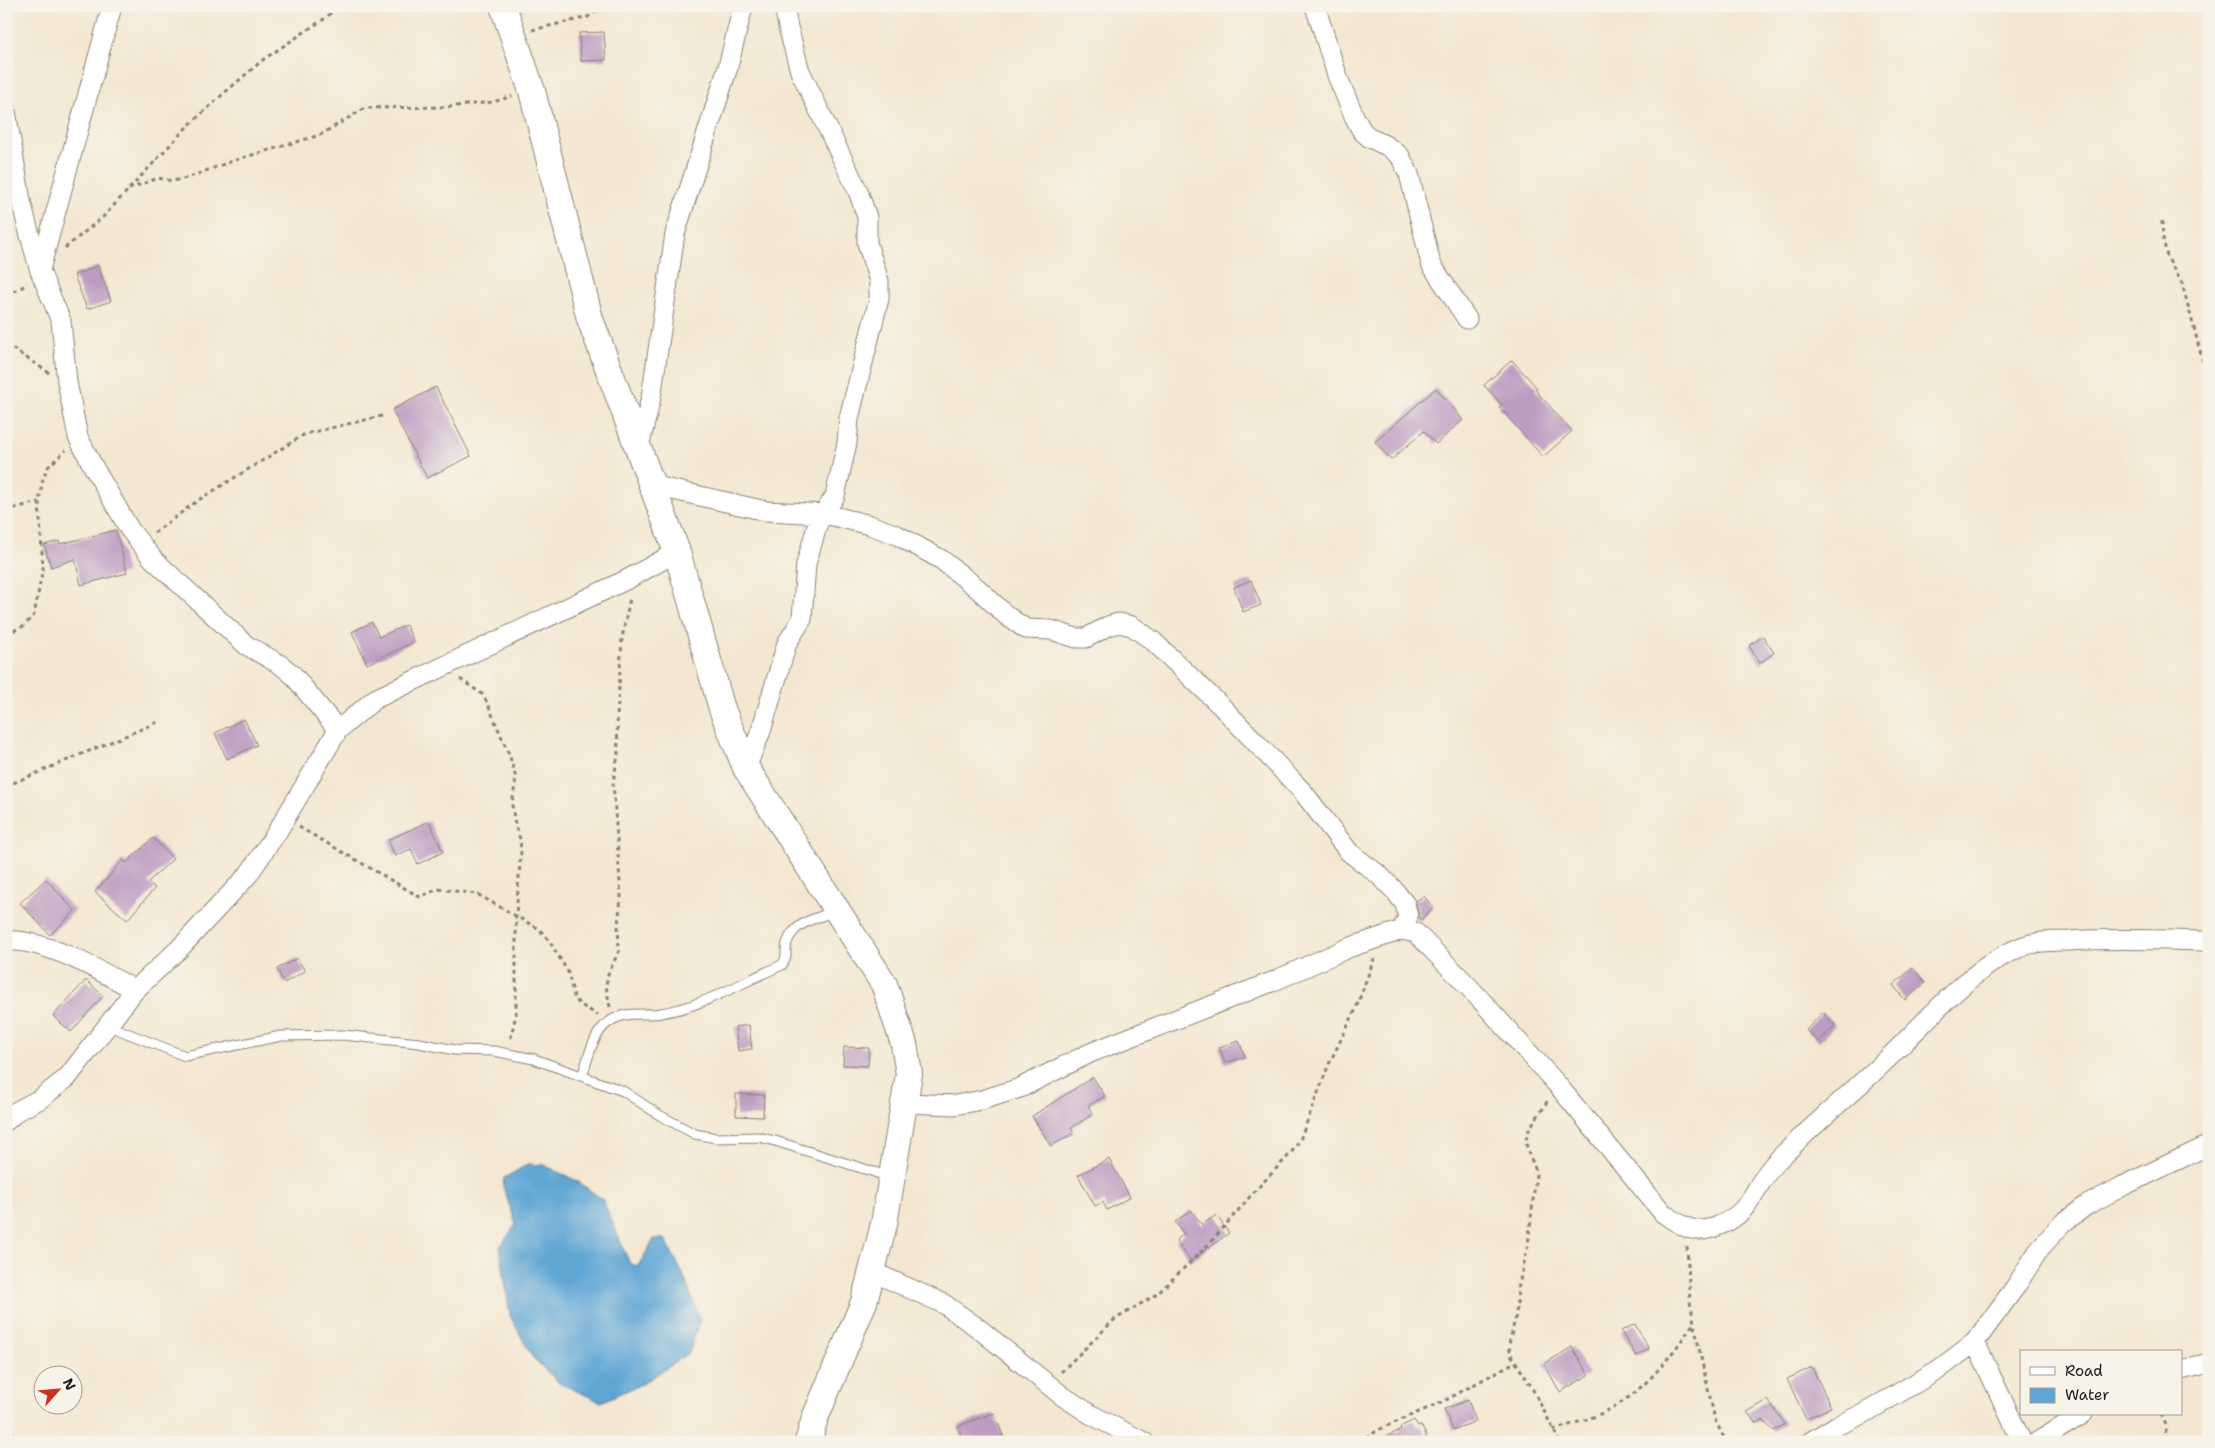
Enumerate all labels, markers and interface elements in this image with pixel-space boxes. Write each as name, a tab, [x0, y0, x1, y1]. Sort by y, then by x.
legend	[2020, 1350, 2182, 1416]
text: Road	[2065, 1361, 2103, 1381]
north arrow	[32, 1366, 82, 1416]
text: N	[59, 1375, 80, 1393]
text: Water	[2065, 1385, 2109, 1405]

